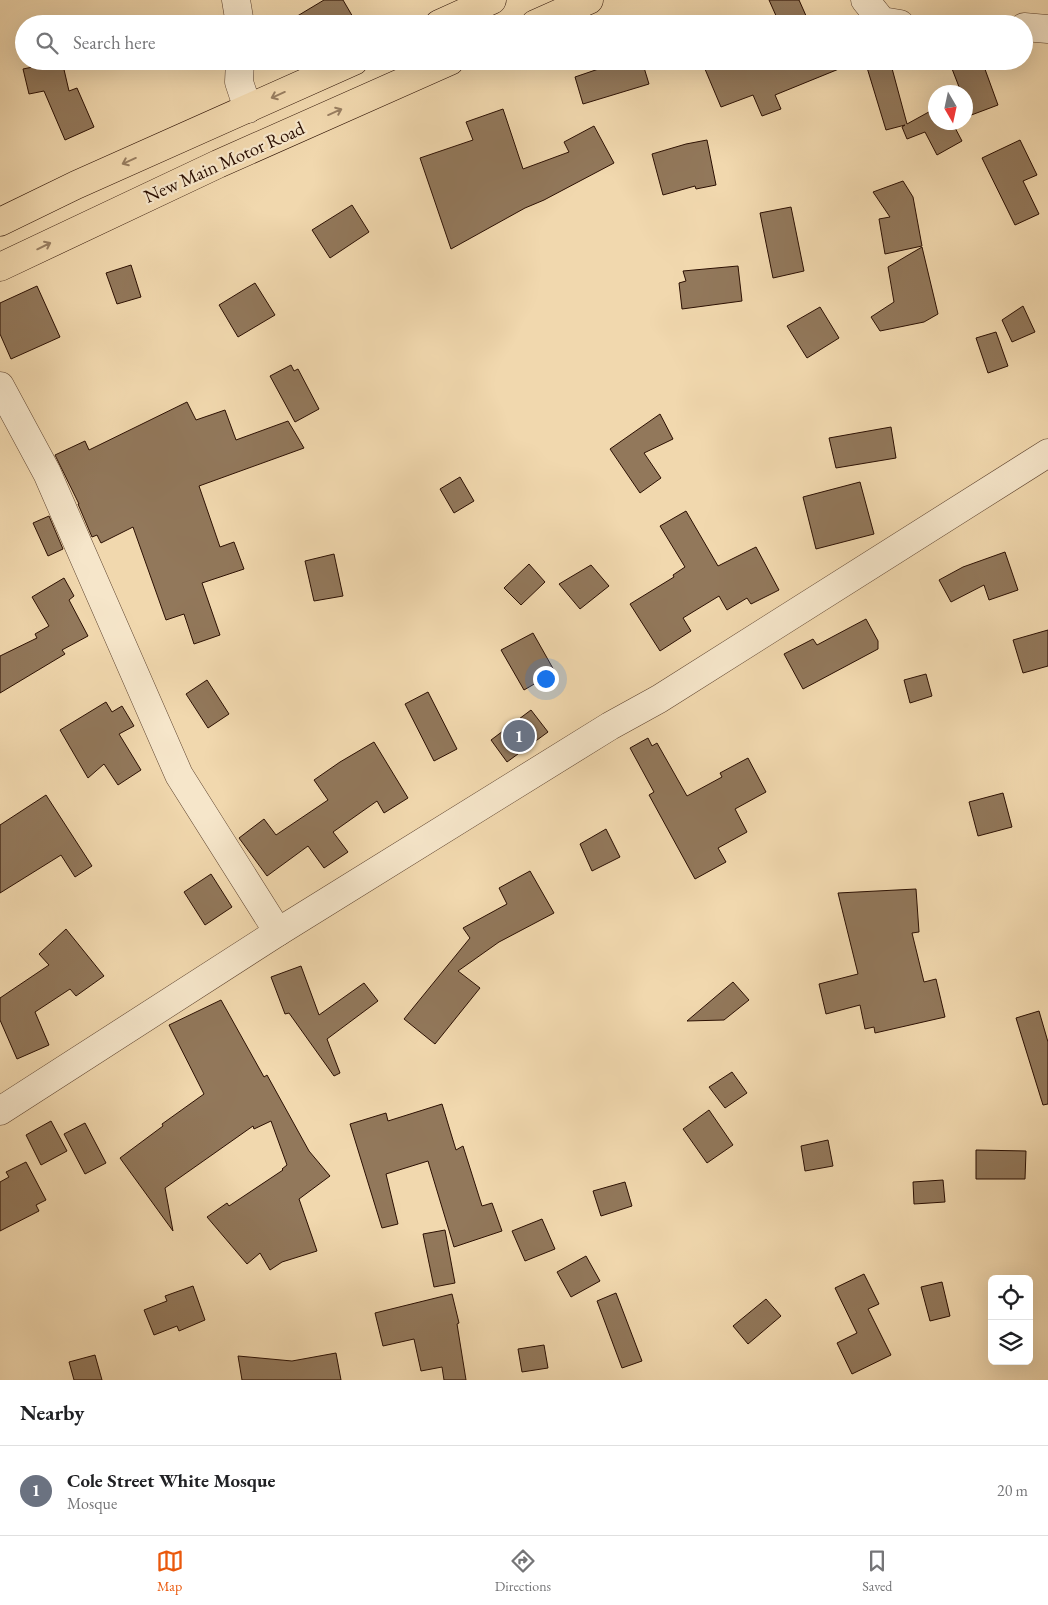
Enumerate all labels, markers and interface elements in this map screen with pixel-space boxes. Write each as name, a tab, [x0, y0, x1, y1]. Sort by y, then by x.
search box	[15, 15, 1033, 70]
icon: search	[33, 29, 61, 57]
text: Search here	[73, 30, 155, 55]
north arrow	[928, 85, 973, 130]
one-way arrow	[271, 91, 286, 101]
one-way arrow	[327, 107, 342, 117]
street label: New Main Motor Road	[140, 115, 309, 209]
one-way arrow	[122, 157, 137, 167]
one-way arrow	[36, 241, 51, 250]
your location	[533, 666, 559, 692]
pin: 1	[503, 717, 535, 755]
map controls	[988, 1275, 1033, 1365]
button: locate	[988, 1275, 1033, 1320]
button: layers	[988, 1320, 1033, 1365]
text: Nearby	[20, 1399, 84, 1426]
text: Cole Street White Mosque	[67, 1468, 275, 1493]
text: 1	[32, 1480, 40, 1501]
text: 20 m	[997, 1480, 1028, 1501]
text: Mosque	[67, 1493, 117, 1514]
tab: Map	[156, 1547, 184, 1595]
tab: Directions	[495, 1547, 551, 1595]
tab: Saved	[862, 1547, 892, 1595]

